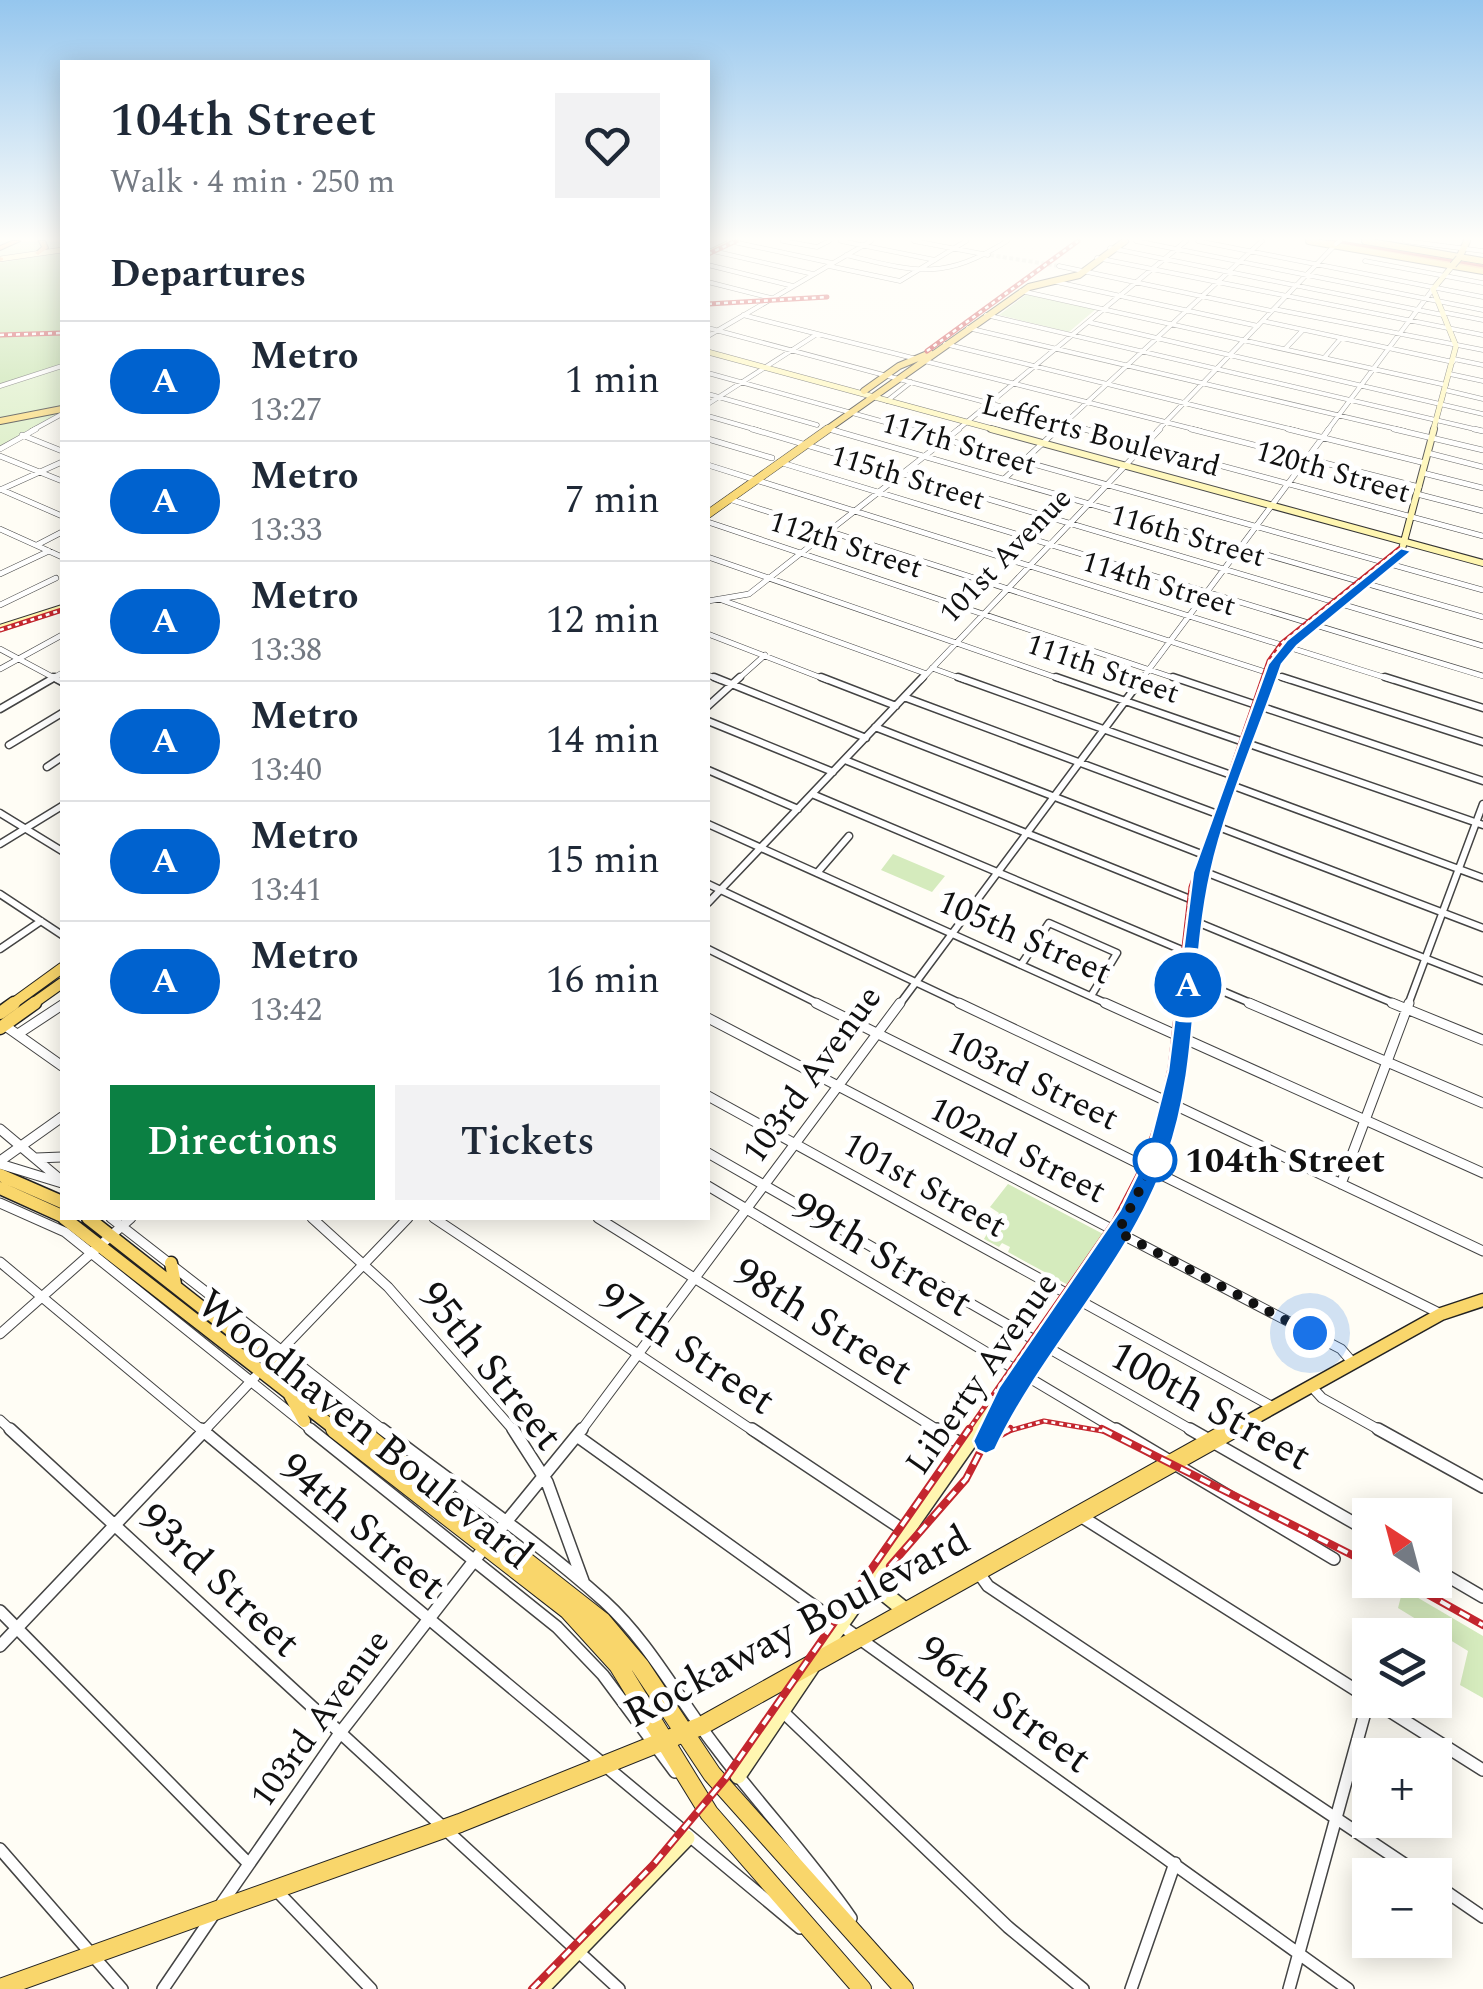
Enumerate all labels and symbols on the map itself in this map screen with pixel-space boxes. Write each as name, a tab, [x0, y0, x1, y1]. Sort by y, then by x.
street label: Lefferts Boulevard	[976, 382, 1225, 490]
street label: 117th Street	[876, 400, 1042, 488]
street label: 120th Street	[1250, 428, 1416, 516]
street label: 115th Street	[825, 433, 991, 523]
street label: 101st Avenue	[928, 477, 1083, 635]
street label: 116th Street	[1105, 492, 1271, 580]
street label: 112th Street	[763, 498, 929, 591]
street label: 114th Street	[1076, 539, 1242, 629]
street label: 111th Street	[1020, 621, 1185, 717]
street label: 105th Street	[929, 875, 1120, 999]
line badge: A	[1156, 952, 1220, 1018]
street label: 103rd Avenue	[729, 974, 895, 1176]
street label: 103rd Street	[937, 1016, 1128, 1145]
street label: 102nd Street	[919, 1083, 1115, 1218]
street label: 101st Street	[833, 1118, 1016, 1252]
place label: 104th Street	[1185, 1135, 1385, 1188]
marker: 104th Street	[1134, 1139, 1176, 1181]
street label: 99th Street	[779, 1176, 985, 1334]
street label: 98th Street	[720, 1242, 925, 1402]
street label: Liberty Avenue	[893, 1262, 1072, 1486]
street label: 97th Street	[585, 1266, 788, 1432]
street label: 95th Street	[402, 1268, 578, 1465]
street label: Woodhaven Boulevard	[182, 1274, 547, 1586]
your location	[1285, 1308, 1335, 1358]
street label: 100th Street	[1097, 1325, 1323, 1488]
street label: 94th Street	[265, 1438, 460, 1616]
street label: 93rd Street	[124, 1489, 315, 1673]
north arrow	[1352, 1498, 1452, 1598]
street label: Rockaway Boulevard	[613, 1509, 982, 1745]
street label: 103rd Avenue	[237, 1618, 403, 1820]
street label: 96th Street	[904, 1620, 1105, 1790]

